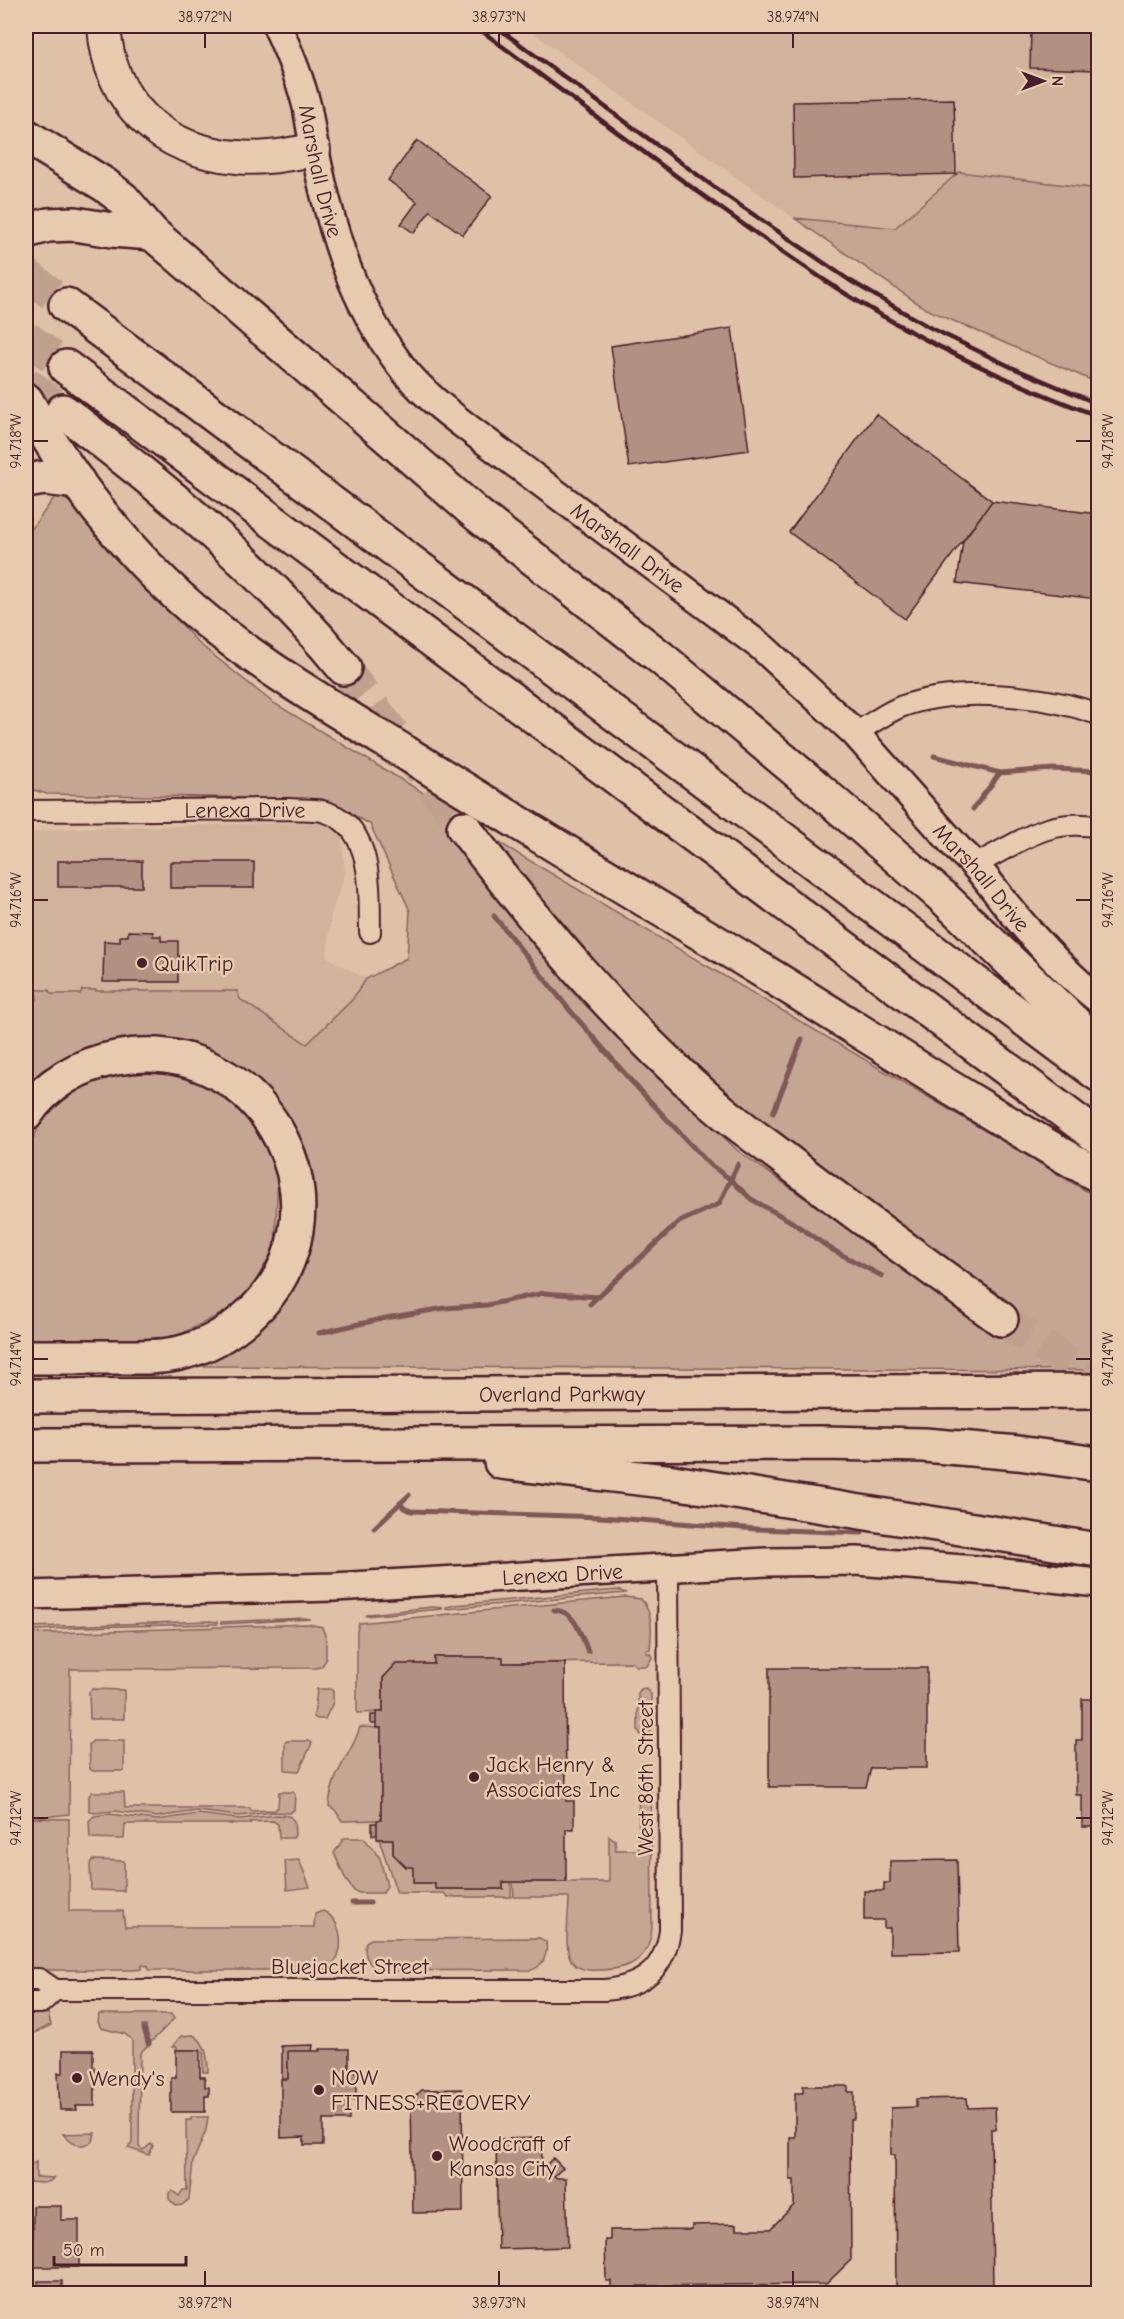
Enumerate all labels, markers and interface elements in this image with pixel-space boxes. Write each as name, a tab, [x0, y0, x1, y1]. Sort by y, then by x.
text: 38.972°N	[178, 8, 232, 26]
text: 38.973°N	[472, 8, 526, 26]
text: 38.974°N	[767, 8, 819, 26]
north arrow	[1013, 51, 1073, 111]
text: N	[1048, 76, 1066, 86]
street label: Marshall Drive	[293, 103, 348, 241]
text: 94.718°W	[7, 414, 25, 469]
text: 94.718°W	[1099, 414, 1117, 469]
street label: Marshall Drive	[565, 497, 689, 599]
street label: Lenexa Drive	[184, 797, 306, 824]
street label: Marshall Drive	[927, 818, 1035, 937]
text: 94.716°W	[7, 872, 25, 928]
text: 94.716°W	[1099, 872, 1117, 928]
place label: QuikTrip	[154, 951, 233, 977]
marker: QuikTrip	[135, 956, 149, 970]
text: 94.714°W	[7, 1332, 25, 1386]
text: 94.714°W	[1099, 1332, 1117, 1386]
street label: Overland Parkway	[479, 1381, 645, 1408]
street label: Lenexa Drive	[501, 1558, 624, 1591]
street label: West 86th Street	[633, 1700, 659, 1856]
place label: Jack Henry & Associates Inc	[486, 1752, 621, 1803]
marker: Jack Henry & Associates Inc	[467, 1770, 481, 1784]
text: 94.712°W	[7, 1790, 25, 1846]
text: 94.712°W	[1099, 1790, 1117, 1846]
street label: Bluejacket Street	[271, 1954, 430, 1980]
place label: NOW FITNESS+RECOVERY	[331, 2065, 530, 2116]
place label: Wendy's	[89, 2066, 165, 2092]
marker: Wendy's	[70, 2071, 84, 2085]
marker: NOW FITNESS+RECOVERY	[312, 2083, 326, 2097]
place label: Woodcraft of Kansas City	[449, 2131, 572, 2182]
marker: Woodcraft of Kansas City	[430, 2149, 444, 2163]
scale bar	[54, 2229, 186, 2267]
text: 50 m	[63, 2240, 105, 2261]
text: 38.972°N	[178, 2294, 232, 2312]
text: 38.973°N	[472, 2294, 526, 2312]
text: 38.974°N	[767, 2294, 819, 2312]

